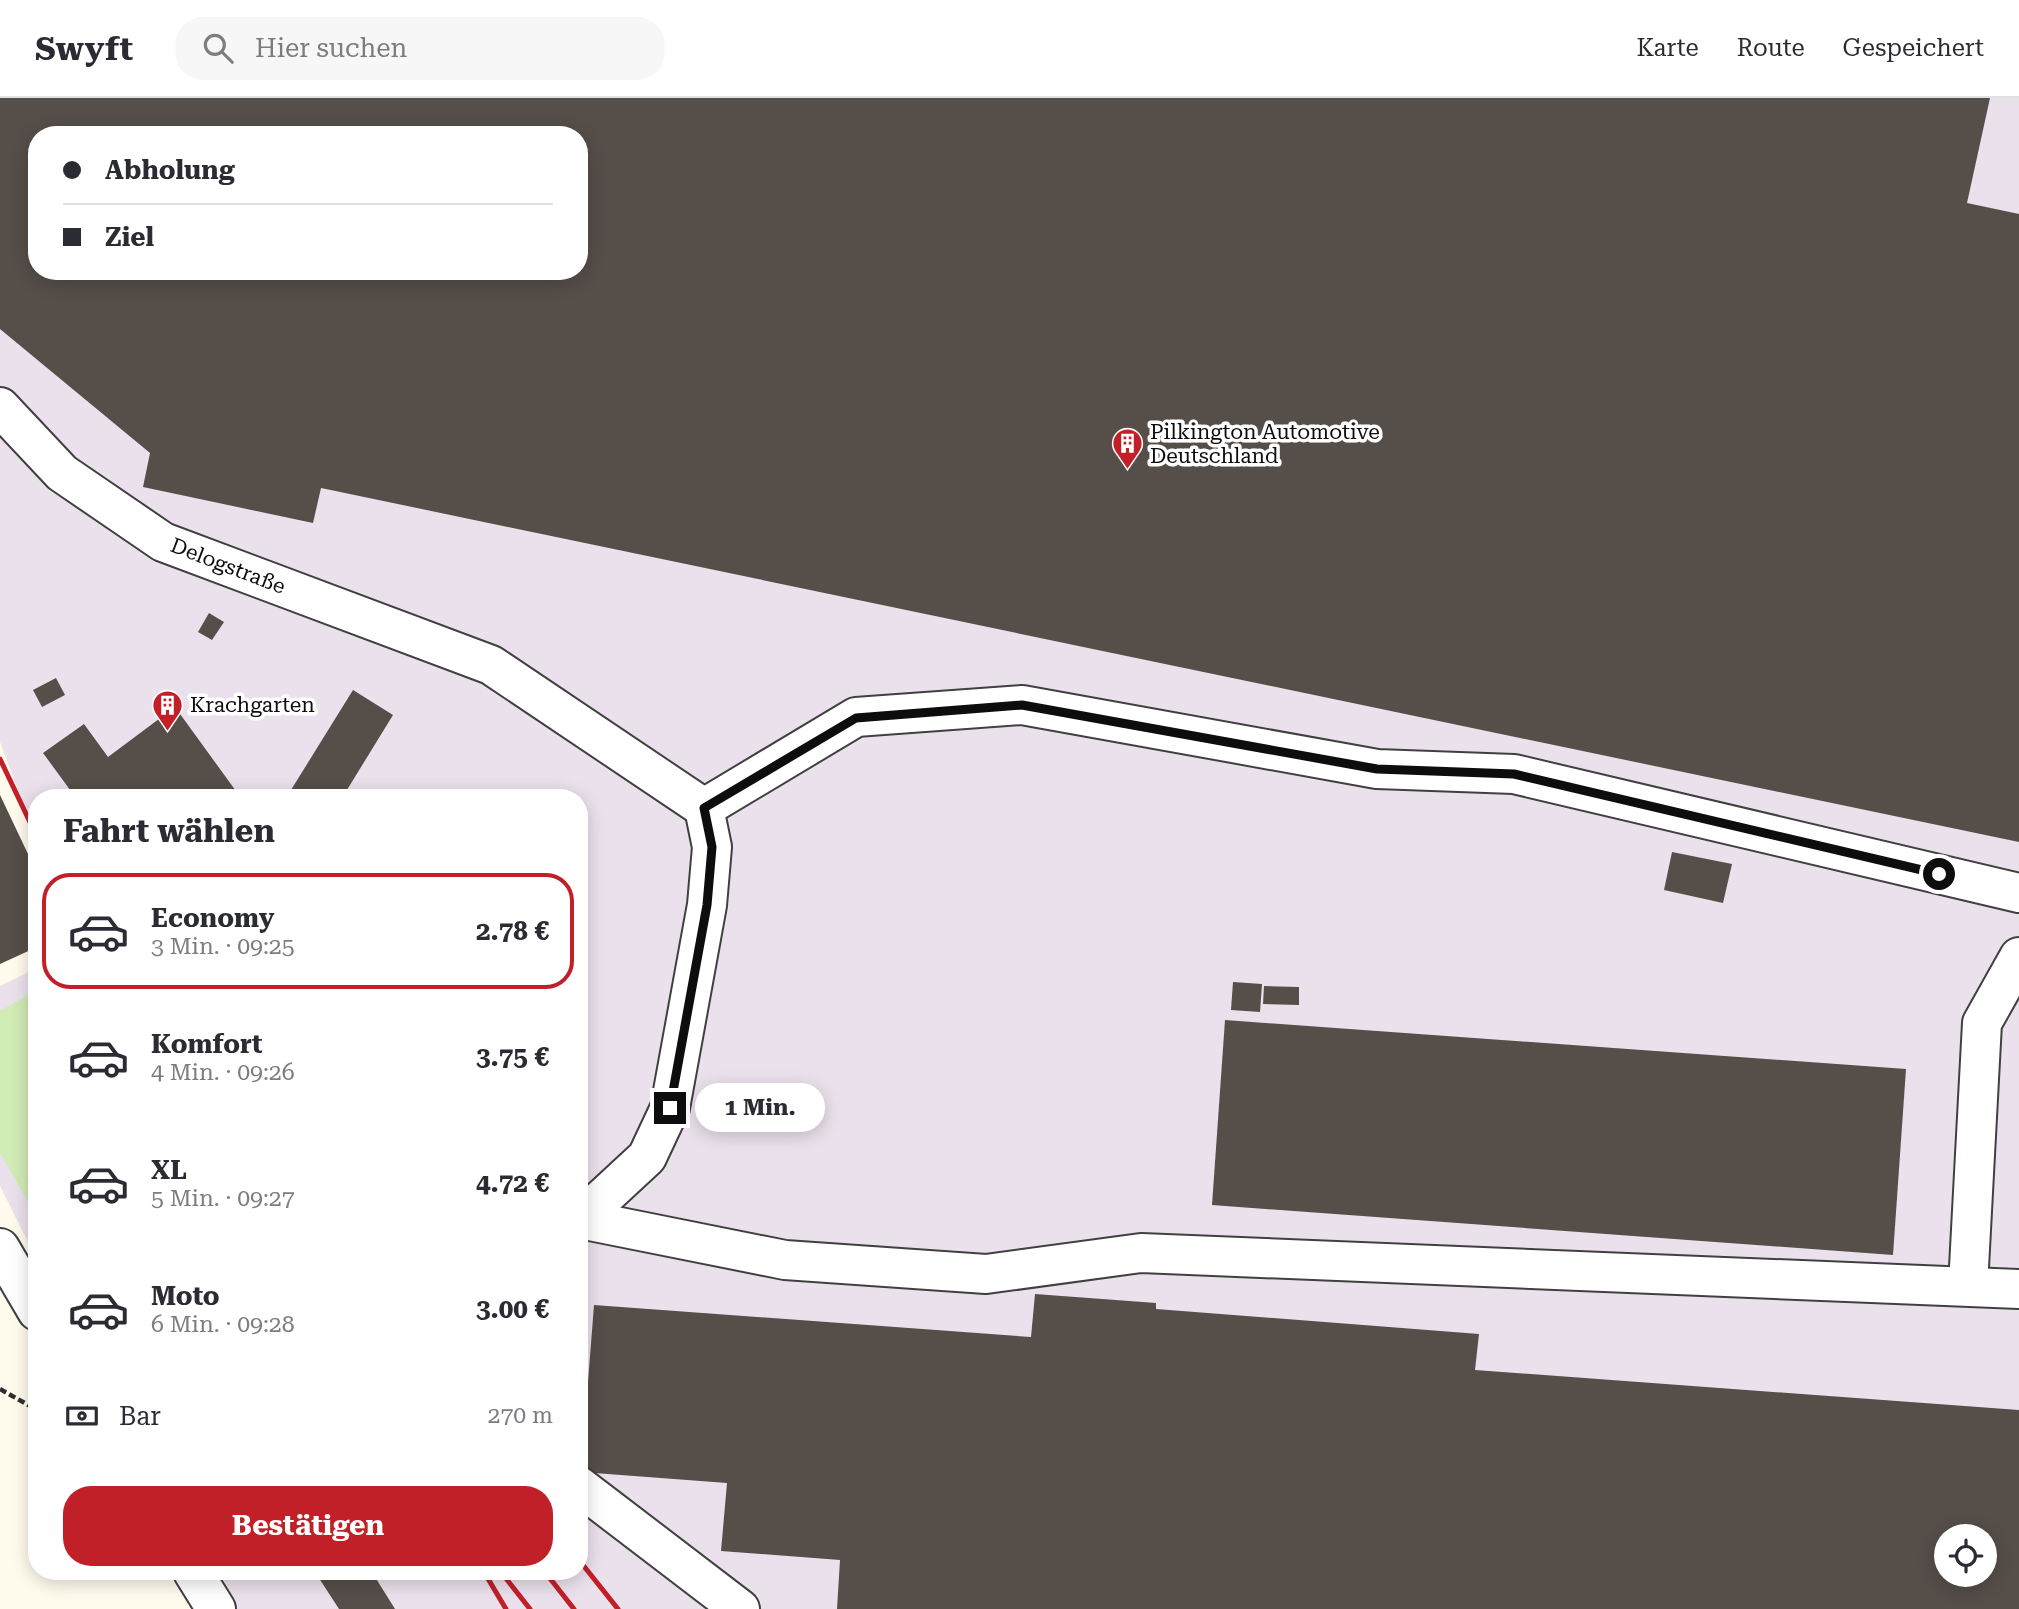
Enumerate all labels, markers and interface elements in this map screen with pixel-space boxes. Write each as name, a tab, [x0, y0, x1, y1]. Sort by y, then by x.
search box	[175, 17, 665, 80]
text: Swyft	[35, 29, 133, 68]
icon: search	[199, 29, 237, 67]
text: Hier suchen	[255, 33, 407, 63]
text: Karte	[1636, 34, 1699, 62]
text: Route	[1737, 34, 1805, 62]
text: Gespeichert	[1843, 34, 1984, 62]
text: Abholung	[105, 155, 235, 185]
text: Ziel	[105, 222, 154, 252]
place label: Pilkington Automotive Deutschland	[1150, 420, 1380, 468]
building icon: Pilkington Automotive Deutschland	[1110, 427, 1144, 471]
street label: Delogstraße	[167, 533, 289, 599]
building icon: Krachgarten	[150, 688, 184, 732]
place label: Krachgarten	[190, 693, 315, 717]
text: Fahrt wählen	[63, 812, 275, 850]
route start	[1923, 858, 1955, 890]
icon: car	[67, 900, 130, 963]
text: Economy	[151, 903, 274, 933]
text: 2.78 €	[476, 916, 549, 946]
text: 3 Min. · 09:25	[151, 933, 295, 960]
icon: car	[67, 1026, 130, 1089]
text: Komfort	[151, 1029, 263, 1059]
text: 3.75 €	[476, 1042, 549, 1072]
text: 4 Min. · 09:26	[151, 1059, 295, 1086]
callout: 1 Min.	[694, 1084, 824, 1132]
route end	[654, 1092, 686, 1124]
text: 1 Min.	[724, 1094, 796, 1121]
icon: car	[67, 1152, 130, 1215]
text: XL	[151, 1155, 187, 1185]
text: 4.72 €	[476, 1168, 549, 1198]
text: 5 Min. · 09:27	[151, 1185, 295, 1212]
icon: car	[67, 1278, 130, 1341]
text: Moto	[151, 1281, 220, 1311]
text: 3.00 €	[476, 1294, 549, 1324]
text: 6 Min. · 09:28	[151, 1311, 295, 1338]
icon: cash	[63, 1397, 101, 1435]
text: Bar	[119, 1401, 161, 1431]
text: 270 m	[488, 1402, 553, 1429]
button: Bestätigen	[63, 1486, 553, 1566]
map controls	[1934, 1524, 1997, 1587]
button: locate	[1934, 1524, 1997, 1587]

